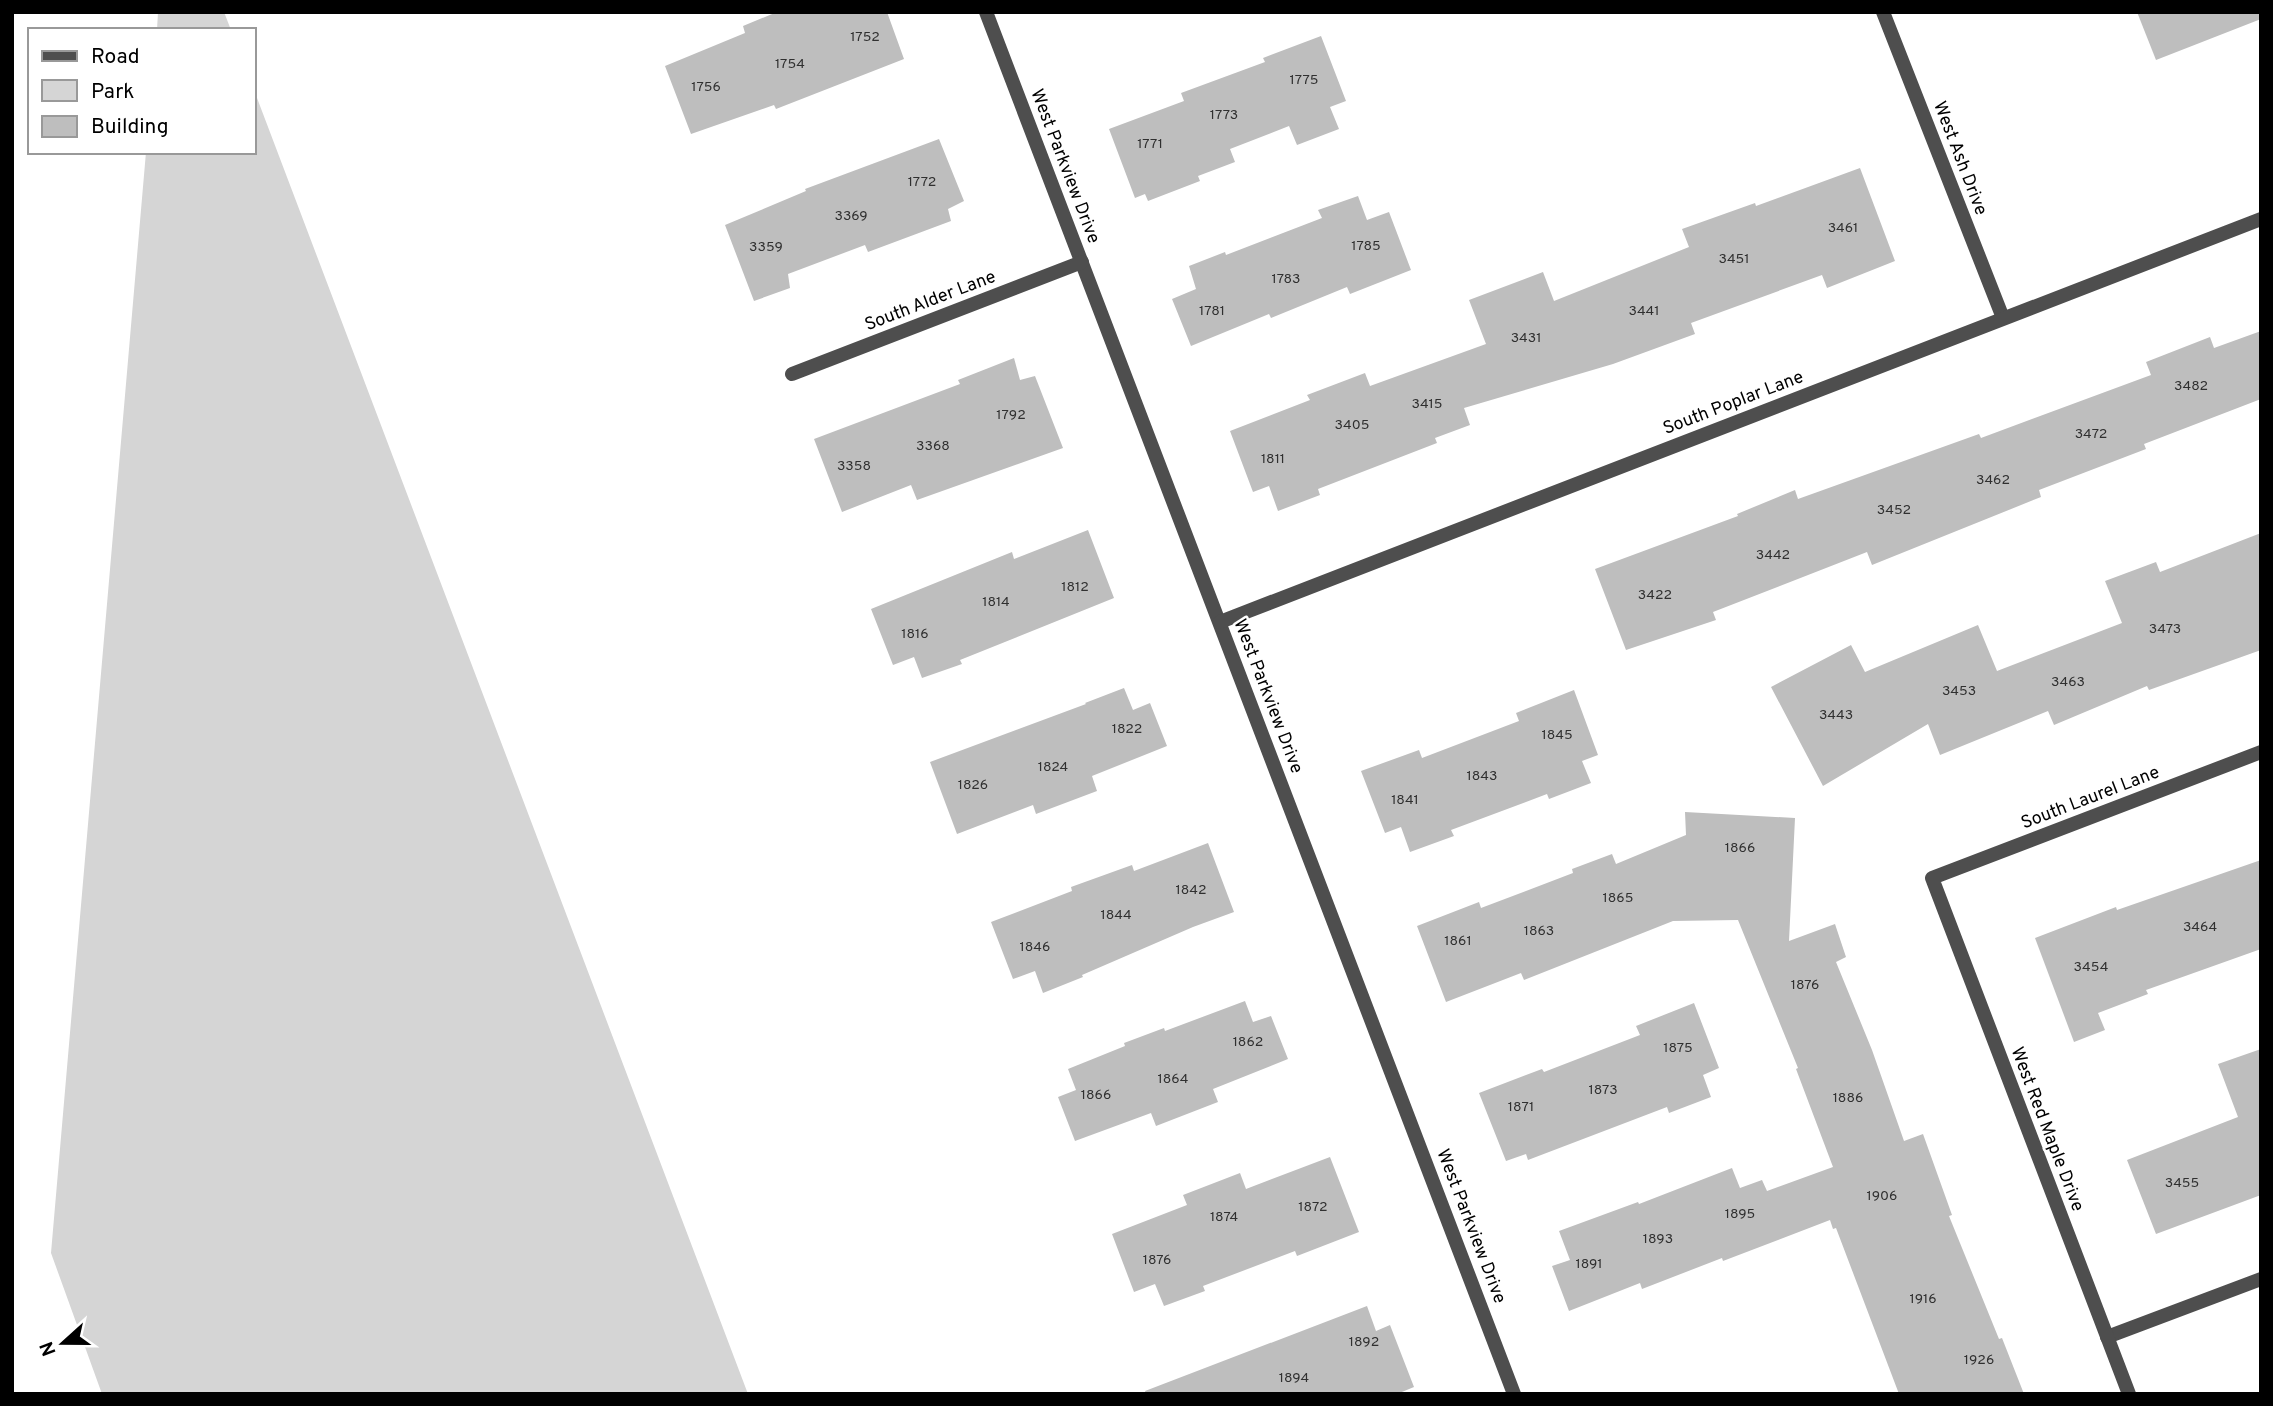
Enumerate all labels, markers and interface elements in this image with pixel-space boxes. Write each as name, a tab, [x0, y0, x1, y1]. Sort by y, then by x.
legend	[28, 28, 256, 154]
house number: 1752	[850, 29, 880, 46]
text: Road	[91, 44, 140, 71]
house number: 1754	[775, 56, 805, 73]
house number: 1775	[1290, 72, 1318, 89]
text: Park	[91, 79, 134, 106]
house number: 1756	[691, 79, 721, 96]
street label: West Parkview Drive	[1025, 86, 1105, 247]
street label: West Ash Drive	[1927, 98, 1992, 219]
house number: 1773	[1210, 107, 1238, 124]
text: Building	[91, 114, 169, 141]
house number: 1771	[1137, 136, 1163, 153]
house number: 1772	[908, 174, 936, 191]
house number: 3369	[834, 208, 868, 225]
house number: 3461	[1828, 220, 1858, 237]
house number: 1785	[1351, 238, 1381, 255]
house number: 3359	[749, 239, 783, 256]
house number: 3451	[1718, 251, 1750, 268]
street label: South Alder Lane	[862, 266, 999, 337]
house number: 1783	[1271, 271, 1301, 288]
house number: 1781	[1199, 303, 1225, 320]
house number: 3441	[1628, 303, 1660, 320]
house number: 3431	[1511, 330, 1541, 347]
street label: South Poplar Lane	[1660, 366, 1807, 441]
house number: 3482	[2174, 378, 2208, 395]
house number: 3415	[1411, 396, 1443, 413]
house number: 1792	[996, 407, 1026, 424]
house number: 3405	[1335, 417, 1369, 434]
house number: 3472	[2075, 426, 2107, 443]
house number: 3368	[916, 438, 950, 455]
house number: 1811	[1261, 451, 1285, 468]
house number: 3358	[837, 458, 871, 475]
house number: 3462	[1976, 472, 2010, 489]
house number: 3452	[1877, 502, 1911, 519]
house number: 3442	[1756, 547, 1790, 564]
house number: 1812	[1061, 579, 1089, 596]
house number: 3422	[1638, 587, 1672, 604]
house number: 1814	[982, 594, 1010, 611]
street label: West Parkview Drive	[1228, 616, 1308, 777]
house number: 3473	[2149, 621, 2181, 638]
house number: 1816	[901, 626, 929, 643]
house number: 3463	[2051, 674, 2085, 691]
house number: 3453	[1942, 683, 1976, 700]
house number: 3443	[1819, 707, 1853, 724]
house number: 1822	[1112, 721, 1142, 738]
house number: 1845	[1541, 727, 1573, 744]
house number: 1824	[1038, 759, 1068, 776]
street label: South Laurel Lane	[2018, 761, 2163, 835]
house number: 1843	[1467, 768, 1497, 785]
house number: 1826	[958, 777, 988, 794]
house number: 1841	[1391, 792, 1419, 809]
house number: 1866	[1725, 840, 1755, 857]
house number: 1842	[1175, 882, 1207, 899]
house number: 1865	[1603, 890, 1633, 907]
house number: 1844	[1100, 907, 1132, 924]
house number: 3464	[2183, 919, 2217, 936]
house number: 1863	[1524, 923, 1554, 940]
house number: 1861	[1444, 933, 1472, 950]
house number: 1846	[1020, 939, 1050, 956]
house number: 3454	[2074, 959, 2108, 976]
house number: 1876	[1791, 977, 1819, 994]
house number: 1862	[1233, 1034, 1263, 1051]
house number: 1875	[1663, 1040, 1693, 1057]
street label: West Red Maple Drive	[2005, 1044, 2089, 1215]
house number: 1864	[1158, 1071, 1188, 1088]
house number: 1873	[1588, 1082, 1618, 1099]
house number: 1866	[1081, 1087, 1111, 1104]
house number: 1886	[1833, 1090, 1863, 1107]
house number: 1871	[1508, 1099, 1534, 1116]
street label: West Parkview Drive	[1431, 1146, 1511, 1307]
house number: 3455	[2165, 1175, 2199, 1192]
house number: 1906	[1867, 1188, 1897, 1205]
house number: 1872	[1298, 1199, 1328, 1216]
house number: 1895	[1725, 1206, 1755, 1223]
house number: 1874	[1210, 1209, 1238, 1226]
house number: 1893	[1643, 1231, 1673, 1248]
house number: 1876	[1143, 1252, 1171, 1269]
house number: 1891	[1575, 1256, 1603, 1273]
house number: 1916	[1909, 1291, 1937, 1308]
north arrow	[28, 1308, 98, 1378]
house number: 1892	[1349, 1334, 1379, 1351]
text: N	[35, 1338, 63, 1359]
house number: 1926	[1964, 1352, 1994, 1369]
house number: 1894	[1279, 1370, 1309, 1387]

